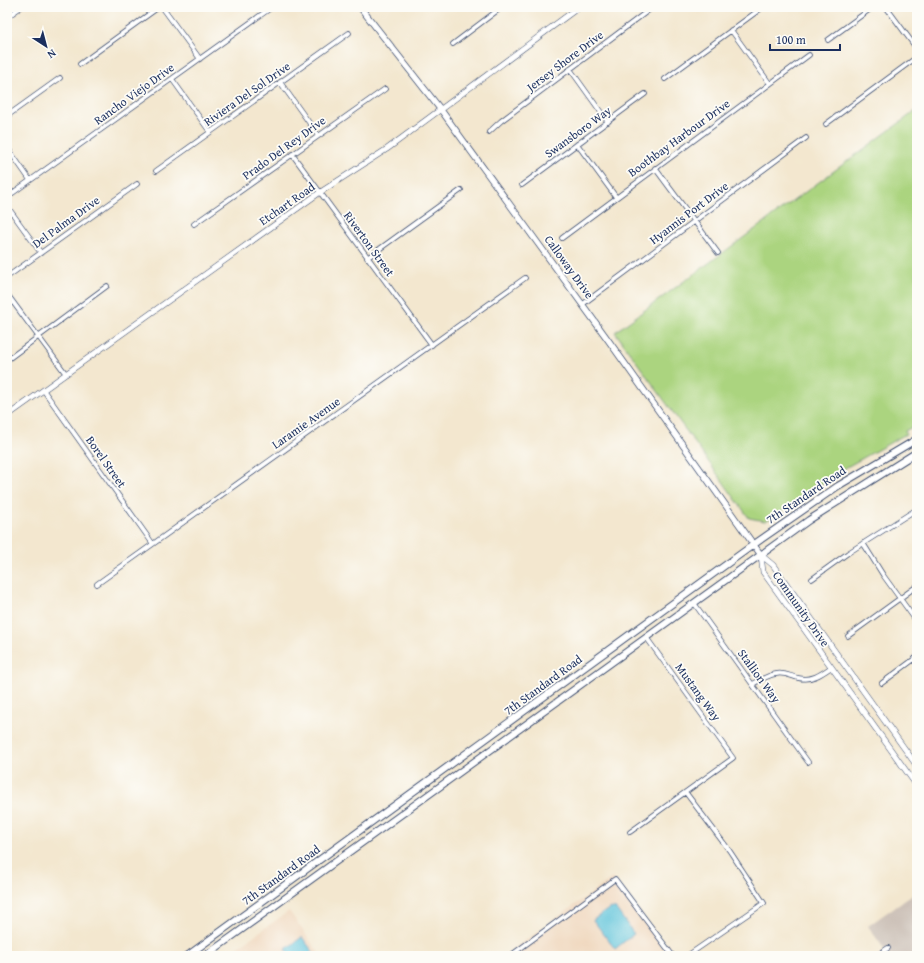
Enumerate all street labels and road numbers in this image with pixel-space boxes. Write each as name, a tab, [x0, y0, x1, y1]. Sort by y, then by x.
street label: Jersey Shore Drive	[521, 26, 607, 96]
street label: Riviera Del Sol Drive	[200, 57, 294, 130]
street label: Rancho Viejo Drive	[90, 58, 178, 129]
street label: Boothbay Harbour Drive	[624, 95, 734, 180]
street label: Swansboro Way	[541, 102, 615, 162]
street label: Prado Del Rey Drive	[239, 111, 329, 184]
street label: Hyannis Port Drive	[646, 177, 732, 248]
street label: Etchart Road	[255, 178, 319, 229]
street label: Del Palma Drive	[29, 191, 103, 252]
street label: Riverton Street	[340, 208, 399, 280]
street label: Calloway Drive	[541, 232, 598, 302]
street label: Laramie Avenue	[268, 392, 344, 453]
street label: Borel Street	[82, 432, 131, 492]
street label: 7th Standard Road	[762, 461, 849, 528]
street label: Community Drive	[769, 568, 834, 650]
street label: Stallion Way	[734, 645, 785, 706]
street label: 7th Standard Road	[500, 650, 586, 719]
street label: Mustang Way	[672, 659, 725, 724]
street label: 7th Standard Road	[238, 840, 324, 909]

